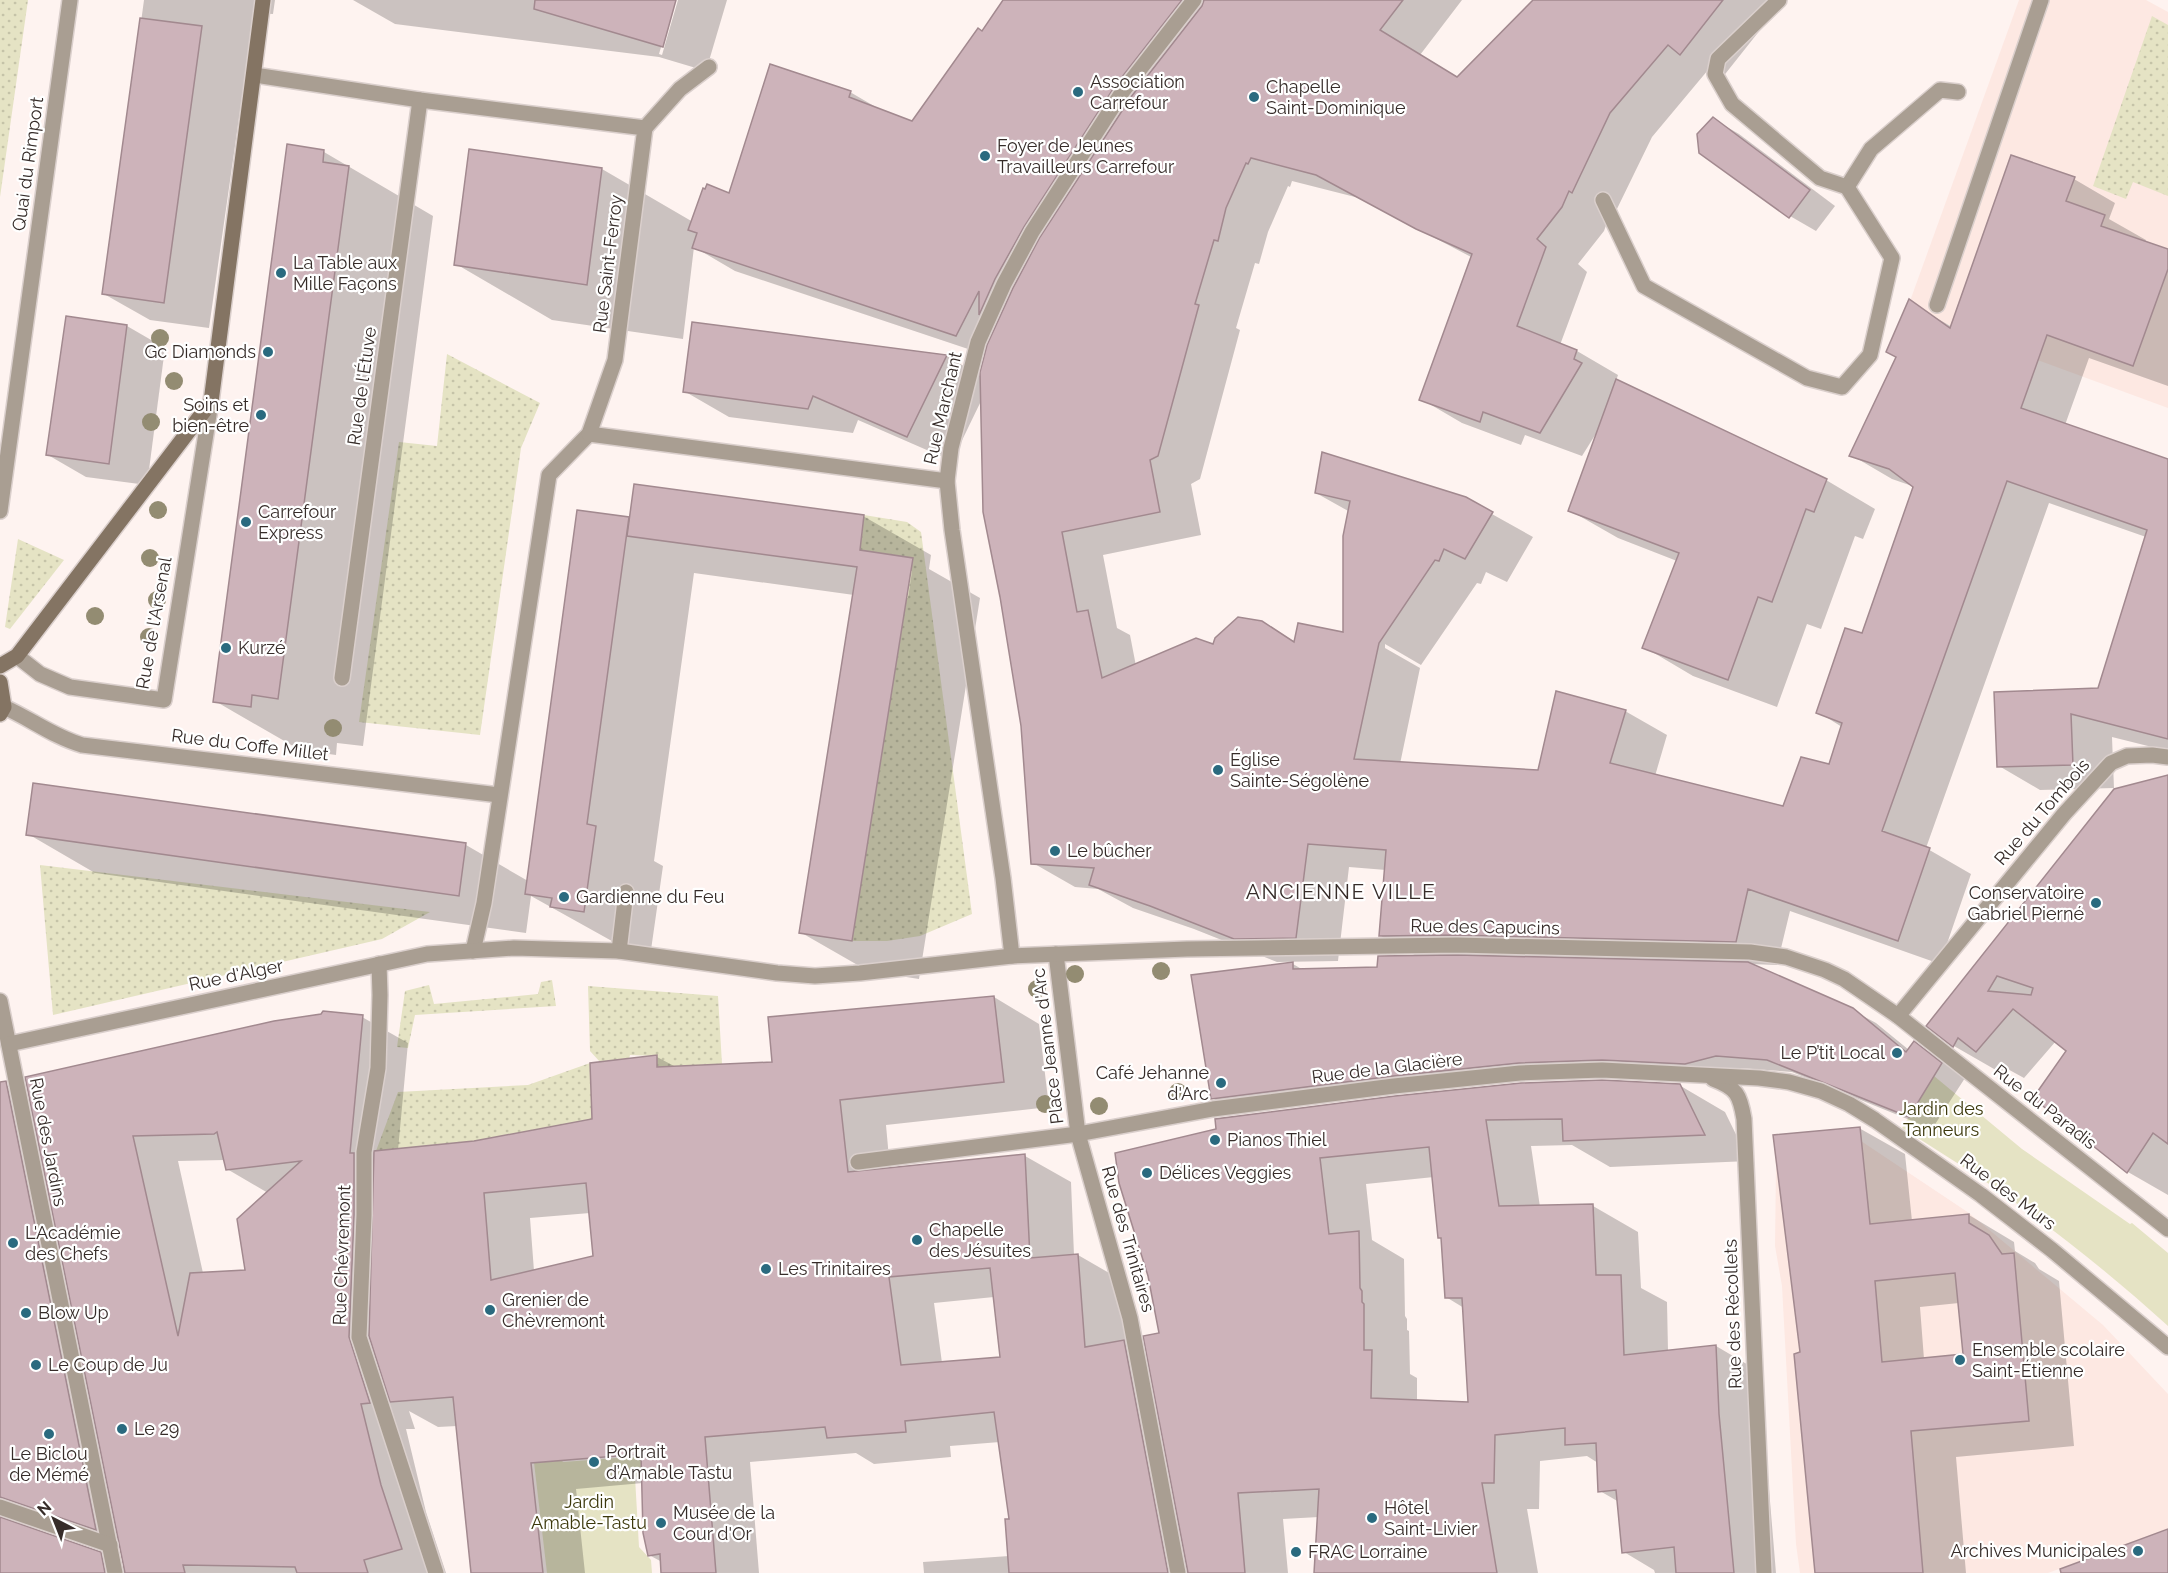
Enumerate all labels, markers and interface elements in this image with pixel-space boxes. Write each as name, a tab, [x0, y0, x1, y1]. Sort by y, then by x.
place label: Association Carrefour	[1090, 71, 1185, 113]
place label: Chapelle Saint-Dominique	[1266, 76, 1406, 118]
marker: Association Carrefour	[1071, 85, 1085, 99]
marker: Chapelle Saint-Dominique	[1247, 90, 1261, 104]
street label: Quai du Rimport	[8, 95, 47, 232]
place label: Foyer de Jeunes Travailleurs Carrefour	[997, 135, 1175, 177]
marker: Foyer de Jeunes Travailleurs Carrefour	[978, 149, 992, 163]
street label: Rue Saint-Ferroy	[589, 193, 626, 334]
place label: La Table aux Mille Façons	[293, 252, 397, 294]
marker: La Table aux Mille Façons	[274, 266, 288, 280]
street label: Rue de l'Étuve	[342, 325, 380, 447]
place label: Gc Diamonds	[144, 341, 256, 362]
marker: Gc Diamonds	[261, 345, 275, 359]
street label: Rue Marchant	[919, 349, 966, 467]
place label: Soins et bien-être	[172, 394, 249, 436]
marker: Soins et bien-être	[254, 408, 268, 422]
place label: Carrefour Express	[258, 501, 337, 543]
marker: Carrefour Express	[239, 515, 253, 529]
street label: Rue de l'Arsenal	[132, 555, 175, 691]
place label: Kurzé	[238, 637, 286, 658]
marker: Kurzé	[219, 641, 233, 655]
street label: Rue du Coffe Millet	[170, 724, 330, 765]
place label: Église Sainte-Ségolène	[1230, 748, 1369, 791]
street label: Rue du Tombois	[1990, 754, 2094, 869]
marker: Église Sainte-Ségolène	[1211, 763, 1225, 777]
place label: Le bûcher	[1067, 840, 1152, 861]
marker: Le bûcher	[1048, 844, 1062, 858]
district label: ANCIENNE VILLE	[1246, 879, 1436, 904]
place label: Conservatoire Gabriel Pierné	[1967, 882, 2084, 924]
place label: Gardienne du Feu	[576, 886, 724, 907]
marker: Gardienne du Feu	[557, 890, 571, 904]
marker: Conservatoire Gabriel Pierné	[2089, 896, 2103, 910]
street label: Rue des Capucins	[1410, 915, 1560, 938]
street label: Rue d'Alger	[187, 954, 286, 995]
street label: Place Jeanne d'Arc	[1027, 967, 1067, 1125]
place label: Le P’tit Local	[1781, 1042, 1885, 1063]
marker: Le P’tit Local	[1890, 1046, 1904, 1060]
street label: Rue de la Glacière	[1310, 1048, 1464, 1087]
street label: Rue du Paradis	[1990, 1060, 2101, 1153]
place label: Café Jehanne d'Arc	[1096, 1062, 1209, 1104]
street label: Rue des Jardins	[26, 1076, 71, 1208]
marker: Café Jehanne d'Arc	[1214, 1076, 1228, 1090]
park label: Jardin des Tanneurs	[1898, 1098, 1984, 1140]
place label: Pianos Thiel	[1227, 1129, 1327, 1150]
marker: Pianos Thiel	[1208, 1133, 1222, 1147]
street label: Rue des Murs	[1956, 1149, 2060, 1234]
place label: Délices Veggies	[1159, 1162, 1292, 1183]
street label: Rue des Trinitaires	[1098, 1163, 1159, 1315]
marker: Délices Veggies	[1140, 1166, 1154, 1180]
street label: Rue Chévremont	[329, 1184, 354, 1326]
place label: Chapelle des Jésuites	[929, 1219, 1031, 1261]
place label: L'Académie des Chefs	[25, 1222, 121, 1264]
marker: Chapelle des Jésuites	[910, 1233, 924, 1247]
marker: L'Académie des Chefs	[6, 1236, 20, 1250]
street label: Rue des Récollets	[1719, 1238, 1746, 1389]
place label: Les Trinitaires	[778, 1258, 891, 1279]
marker: Les Trinitaires	[759, 1262, 773, 1276]
place label: Grenier de Chèvremont	[502, 1289, 605, 1331]
place label: Blow Up	[38, 1302, 109, 1323]
marker: Grenier de Chèvremont	[483, 1303, 497, 1317]
marker: Blow Up	[19, 1306, 33, 1320]
place label: Ensemble scolaire Saint-Étienne	[1972, 1339, 2125, 1381]
marker: Ensemble scolaire Saint-Étienne	[1953, 1353, 1967, 1367]
place label: Le Coup de Ju	[48, 1354, 168, 1375]
marker: Le Coup de Ju	[29, 1358, 43, 1372]
place label: Le 29	[134, 1418, 179, 1439]
marker: Le 29	[115, 1422, 129, 1436]
marker: Le Biclou de Mémé	[42, 1427, 56, 1441]
place label: Portrait d’Amable Tastu	[606, 1441, 732, 1483]
place label: Le Biclou de Mémé	[9, 1443, 89, 1485]
marker: Portrait d’Amable Tastu	[587, 1455, 601, 1469]
north arrow	[24, 1489, 84, 1549]
park label: Jardin Amable-Tastu	[531, 1491, 647, 1533]
text: N	[33, 1497, 55, 1519]
place label: Hôtel Saint-Livier	[1384, 1497, 1478, 1539]
place label: Musée de la Cour d'Or	[673, 1502, 775, 1544]
marker: Hôtel Saint-Livier	[1365, 1511, 1379, 1525]
marker: Musée de la Cour d'Or	[654, 1516, 668, 1530]
place label: Archives Municipales	[1951, 1540, 2126, 1561]
place label: FRAC Lorraine	[1308, 1541, 1428, 1562]
marker: Archives Municipales	[2131, 1544, 2145, 1558]
marker: FRAC Lorraine	[1289, 1545, 1303, 1559]

